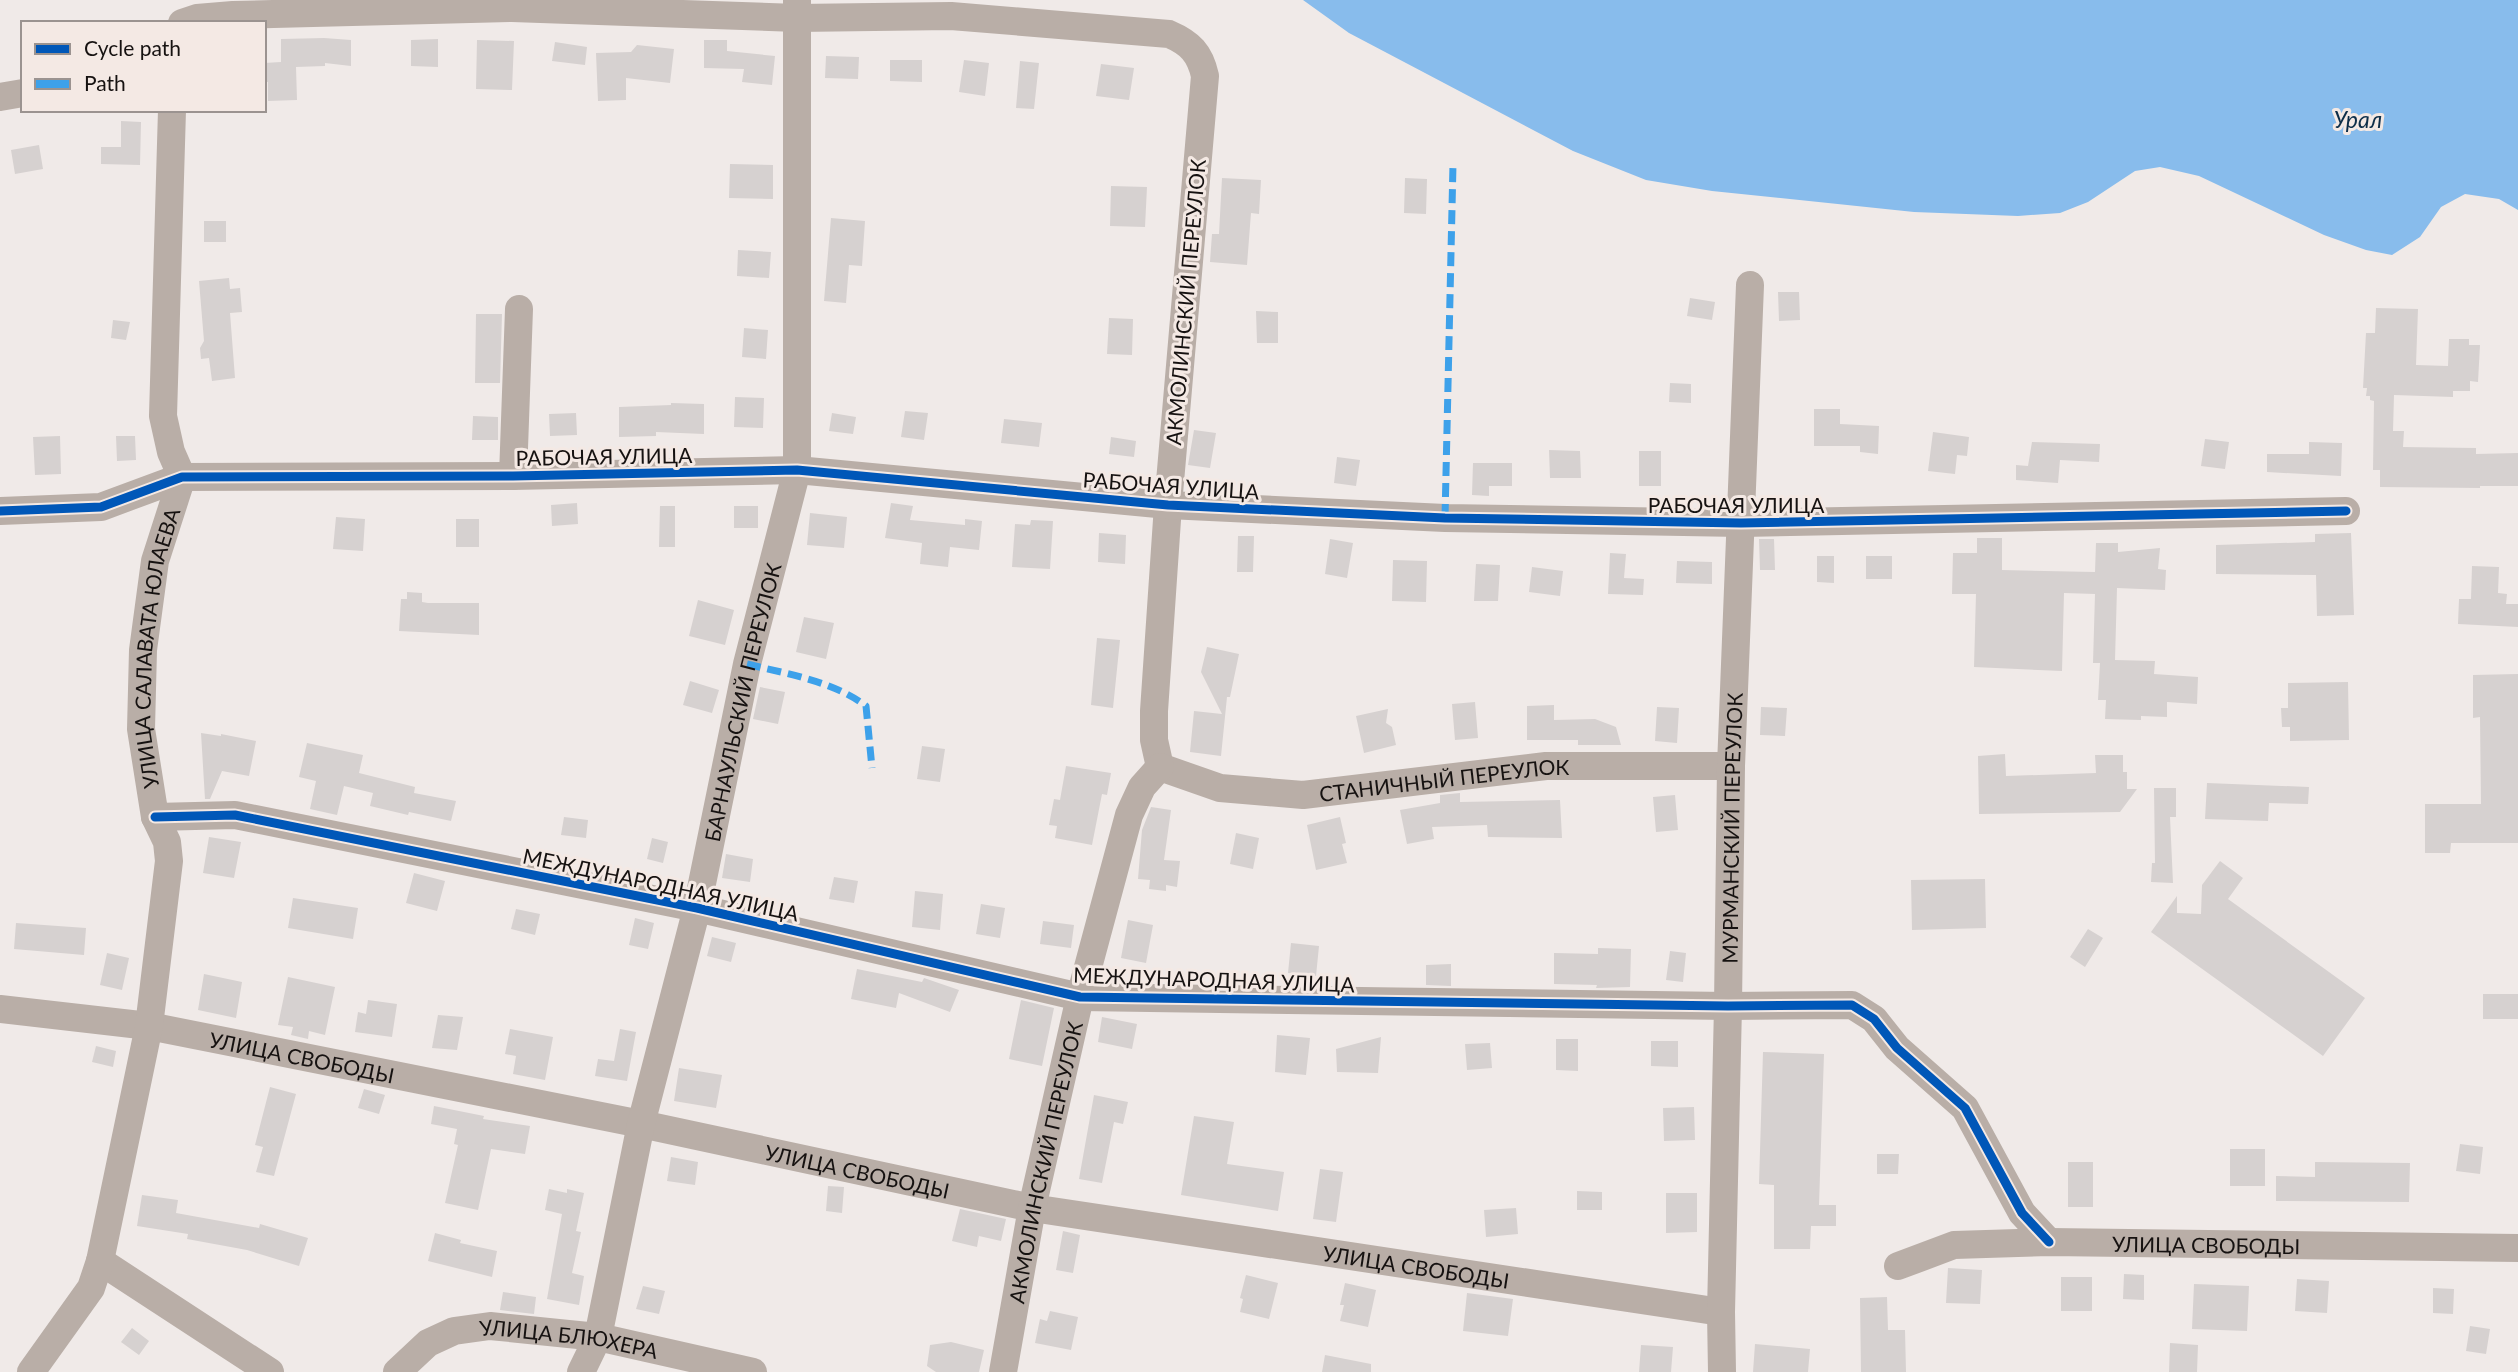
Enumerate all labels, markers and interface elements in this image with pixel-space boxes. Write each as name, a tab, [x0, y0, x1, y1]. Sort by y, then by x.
legend	[21, 21, 266, 112]
text: Cycle path	[84, 35, 181, 60]
text: Path	[84, 70, 126, 95]
water label: Урал	[2334, 105, 2382, 133]
street label: АКМОЛИНСКИЙ ПЕРЕУЛОК	[1160, 158, 1210, 446]
street label: РАБОЧАЯ УЛИЦА	[515, 442, 693, 470]
street label: РАБОЧАЯ УЛИЦА	[1082, 466, 1261, 504]
street label: РАБОЧАЯ УЛИЦА	[1648, 492, 1825, 517]
street label: УЛИЦА САЛАВАТА ЮЛАЕВА	[128, 504, 184, 790]
street label: БАРНАУЛЬСКИЙ ПЕРЕУЛОК	[698, 560, 785, 844]
street label: МУРМАНСКИЙ ПЕРЕУЛОК	[1716, 692, 1746, 964]
street label: СТАНИЧНЫЙ ПЕРЕУЛОК	[1318, 754, 1569, 805]
street label: МЕЖДУНАРОДНАЯ УЛИЦА	[521, 842, 802, 926]
street label: МЕЖДУНАРОДНАЯ УЛИЦА	[1073, 962, 1356, 996]
street label: АКМОЛИНСКИЙ ПЕРЕУЛОК	[1003, 1019, 1087, 1305]
street label: УЛИЦА СВОБОДЫ	[207, 1026, 397, 1087]
street label: УЛИЦА СВОБОДЫ	[763, 1139, 952, 1202]
street label: УЛИЦА СВОБОДЫ	[2112, 1230, 2300, 1258]
street label: УЛИЦА СВОБОДЫ	[1321, 1240, 1511, 1292]
street label: УЛИЦА БЛЮХЕРА	[478, 1313, 661, 1363]

